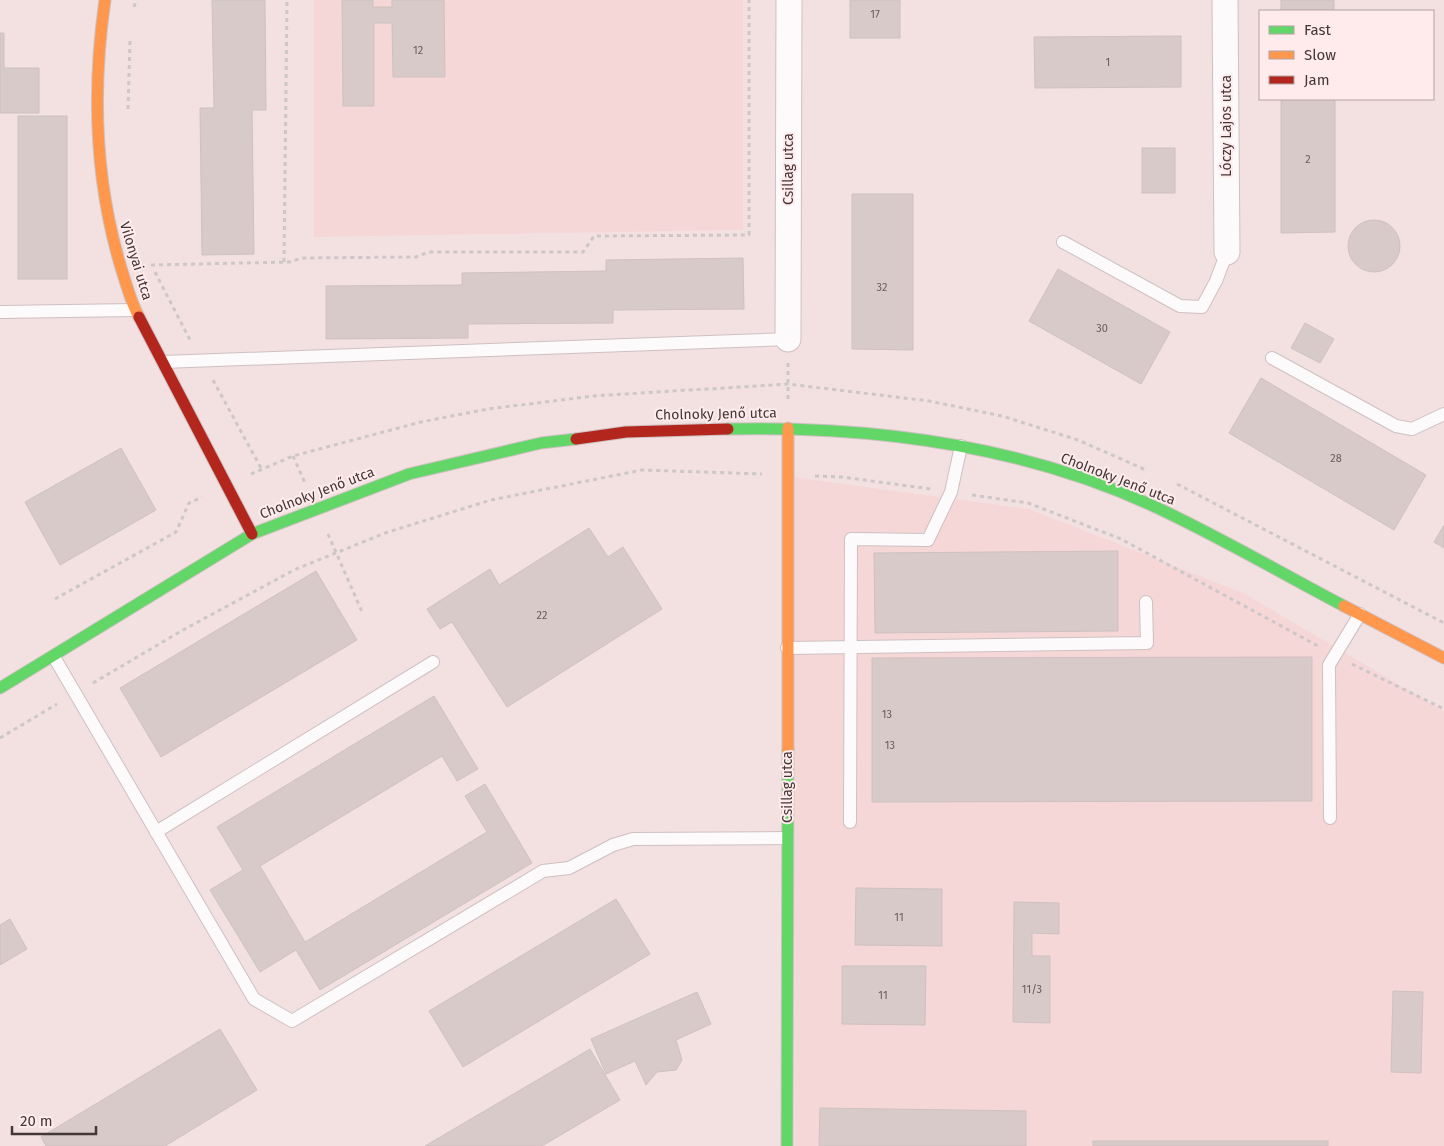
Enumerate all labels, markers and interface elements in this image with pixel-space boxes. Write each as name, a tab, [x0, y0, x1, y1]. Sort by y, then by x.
house number: 17	[870, 8, 880, 21]
legend	[1259, 10, 1434, 100]
text: Fast	[1304, 21, 1331, 39]
house number: 12	[413, 44, 423, 57]
text: Slow	[1304, 46, 1336, 64]
house number: 1	[1106, 56, 1110, 69]
text: Jam	[1304, 71, 1330, 89]
street label: Lóczy Lajos utca	[1218, 75, 1235, 177]
street label: Csillag utca	[780, 133, 797, 205]
house number: 2	[1305, 153, 1311, 166]
street label: Vilonyai utca	[116, 220, 156, 302]
house number: 32	[877, 281, 887, 294]
house number: 30	[1096, 322, 1108, 335]
street label: Cholnoky Jenő utca	[655, 404, 777, 424]
street label: Cholnoky Jenő utca	[1058, 449, 1178, 509]
house number: 28	[1330, 452, 1342, 465]
street label: Cholnoky Jenő utca	[257, 463, 377, 523]
house number: 22	[537, 609, 547, 622]
house number: 13	[882, 708, 892, 721]
house number: 13	[885, 739, 895, 752]
street label: Csillag utca	[779, 751, 796, 823]
house number: 11	[894, 911, 904, 924]
house number: 11/3	[1022, 983, 1042, 996]
house number: 11	[878, 989, 888, 1002]
scale bar	[12, 1104, 96, 1136]
text: 20 m	[20, 1112, 53, 1130]

